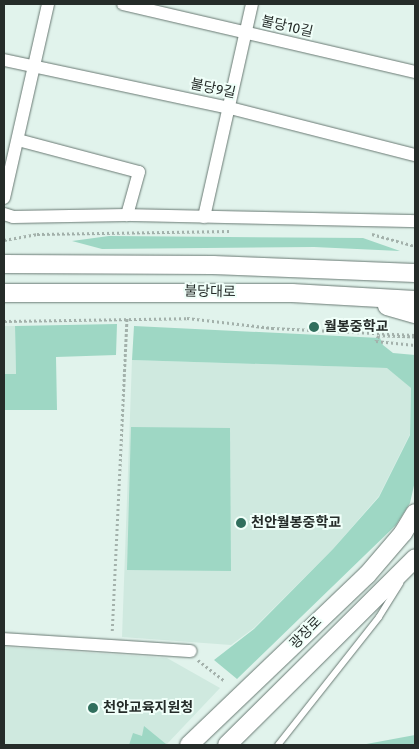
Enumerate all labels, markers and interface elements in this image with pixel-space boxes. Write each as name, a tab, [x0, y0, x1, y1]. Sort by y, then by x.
street label: 불당10길	[260, 13, 314, 41]
street label: 불당9길	[189, 76, 237, 102]
street label: 불당대로	[184, 283, 236, 301]
place label: 월봉중학교	[324, 319, 388, 335]
marker: 월봉중학교	[308, 321, 320, 333]
place label: 천안월봉중학교	[251, 515, 341, 531]
marker: 천안월봉중학교	[235, 517, 247, 529]
street label: 광장로	[286, 613, 326, 653]
place label: 천안교육지원청	[103, 700, 193, 716]
marker: 천안교육지원청	[87, 702, 99, 714]

